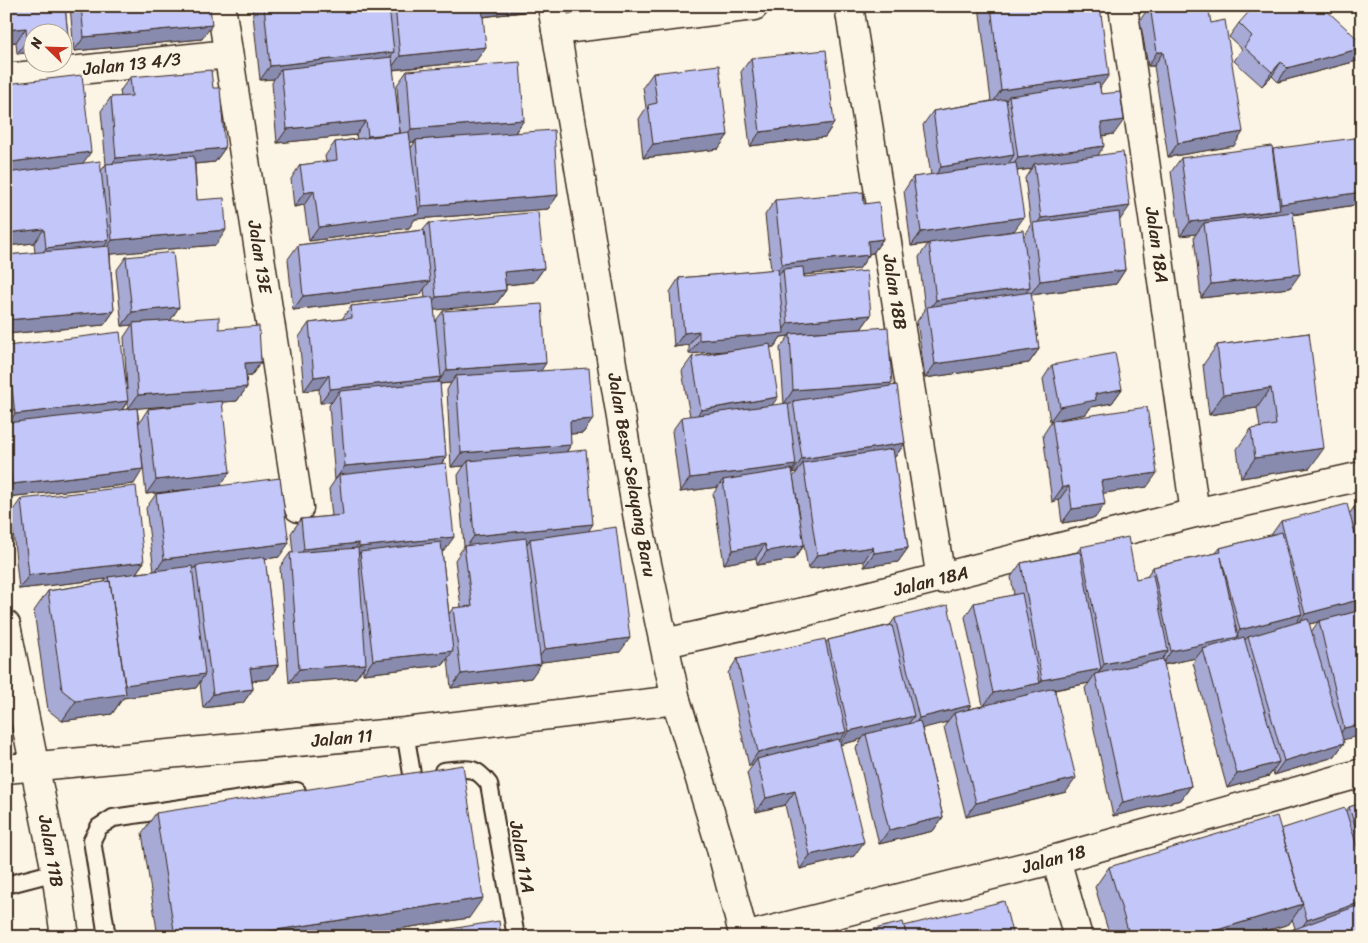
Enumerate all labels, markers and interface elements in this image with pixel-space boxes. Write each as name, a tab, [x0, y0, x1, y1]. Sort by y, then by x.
north arrow	[22, 22, 72, 72]
text: N	[23, 33, 50, 53]
street label: Jalan 13 4/3	[80, 43, 183, 85]
street label: Jalan 18A	[1136, 204, 1178, 285]
street label: Jalan 13E	[238, 217, 282, 297]
street label: Jalan 18B	[873, 251, 917, 332]
street label: Jalan Besar Selayang Baru	[598, 369, 666, 580]
street label: Jalan 18A	[889, 556, 972, 606]
street label: Jalan 11	[309, 719, 374, 757]
street label: Jalan 11B	[29, 811, 73, 890]
street label: Jalan 11A	[500, 817, 544, 896]
street label: Jalan 18	[1018, 835, 1089, 883]

